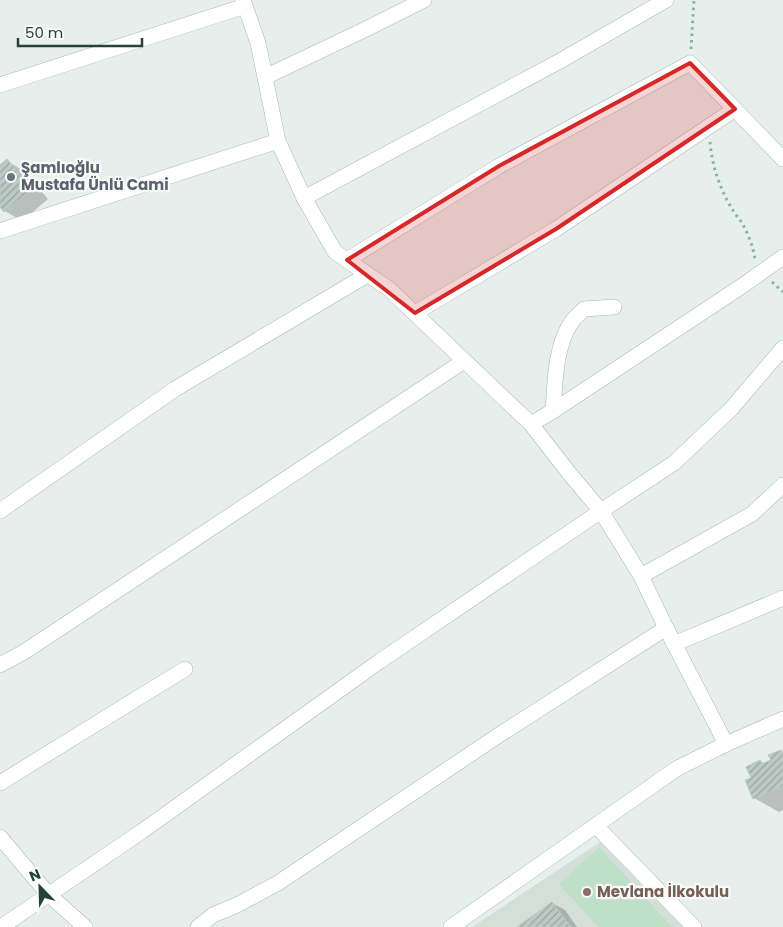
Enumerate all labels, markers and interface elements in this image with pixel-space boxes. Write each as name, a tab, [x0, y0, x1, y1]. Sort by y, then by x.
scale bar	[18, 15, 141, 47]
text: 50 m	[25, 22, 63, 43]
place label: Şamlıoğlu Mustafa Ünlü Cami	[21, 157, 169, 195]
marker: Şamlıoğlu Mustafa Ünlü Cami	[5, 171, 17, 183]
north arrow	[15, 862, 65, 912]
text: N	[26, 864, 44, 886]
place label: Mevlana İlkokulu	[597, 881, 729, 902]
marker: Mevlana İlkokulu	[581, 886, 593, 898]

